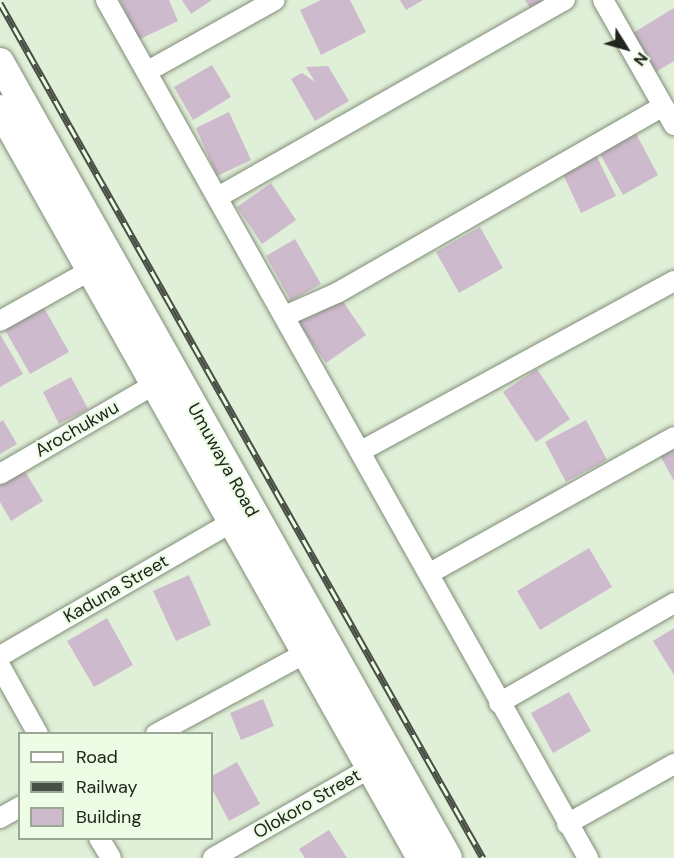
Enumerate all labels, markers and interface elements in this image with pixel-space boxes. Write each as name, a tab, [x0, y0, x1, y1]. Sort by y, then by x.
north arrow	[596, 18, 656, 78]
text: N	[629, 48, 653, 70]
street label: Arochukwu	[31, 396, 123, 462]
street label: Umuwaya Road	[183, 399, 263, 521]
street label: Kaduna Street	[60, 550, 172, 628]
legend	[18, 732, 213, 840]
text: Road	[76, 745, 118, 769]
street label: Olokoro Street	[249, 765, 365, 843]
text: Railway	[76, 775, 138, 799]
text: Building	[76, 805, 141, 829]

